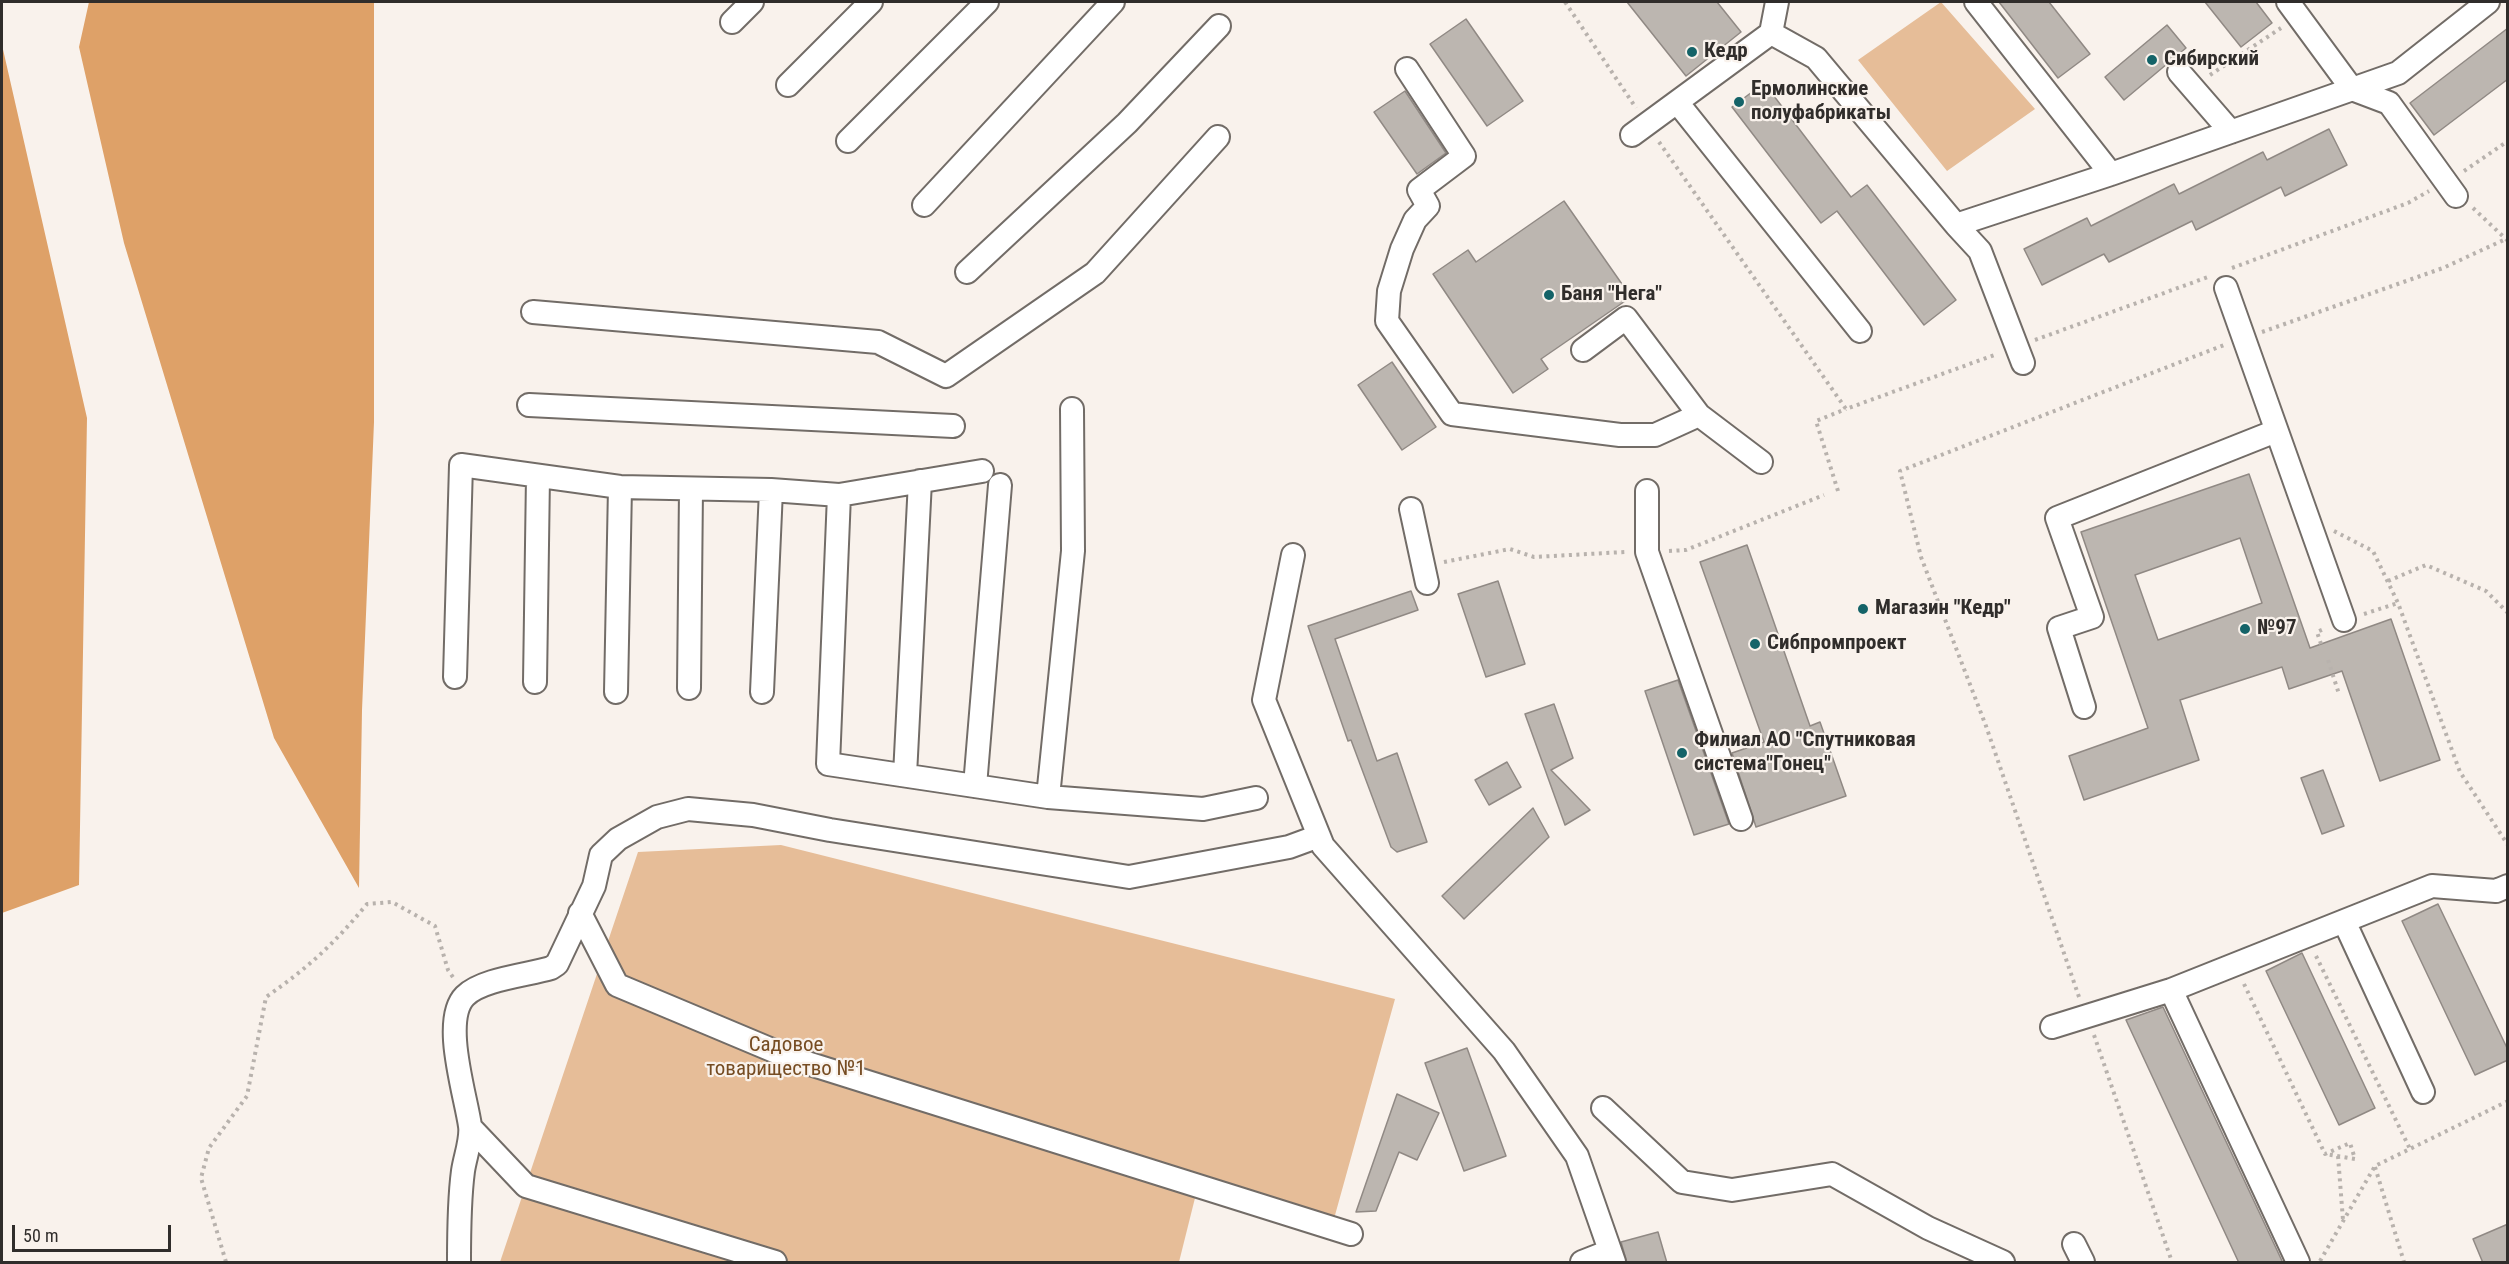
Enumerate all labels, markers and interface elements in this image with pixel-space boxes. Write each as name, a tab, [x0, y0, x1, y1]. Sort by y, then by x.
place label: Кедр	[1704, 39, 1748, 65]
marker: Кедр	[1685, 45, 1699, 59]
place label: Сибирский	[2164, 47, 2259, 73]
marker: Сибирский	[2145, 53, 2159, 67]
place label: Ермолинские полуфабрикаты	[1751, 77, 1891, 127]
marker: Ермолинские полуфабрикаты	[1732, 95, 1746, 109]
place label: Баня "Нега"	[1561, 282, 1662, 308]
marker: Баня "Нега"	[1542, 288, 1556, 302]
place label: Магазин "Кедр"	[1875, 596, 2011, 622]
marker: Магазин "Кедр"	[1856, 602, 1870, 616]
place label: №97	[2257, 616, 2297, 642]
marker: №97	[2238, 622, 2252, 636]
place label: Сибпромпроект	[1767, 631, 1907, 657]
marker: Сибпромпроект	[1748, 637, 1762, 651]
place label: Филиал АО "Спутниковая система"Гонец"	[1694, 728, 1916, 778]
marker: Филиал АО "Спутниковая система"Гонец"	[1675, 746, 1689, 760]
park label: Садовое товарищество №1	[706, 1033, 866, 1083]
scale bar	[15, 1213, 174, 1251]
text: 50 m	[23, 1225, 58, 1246]

